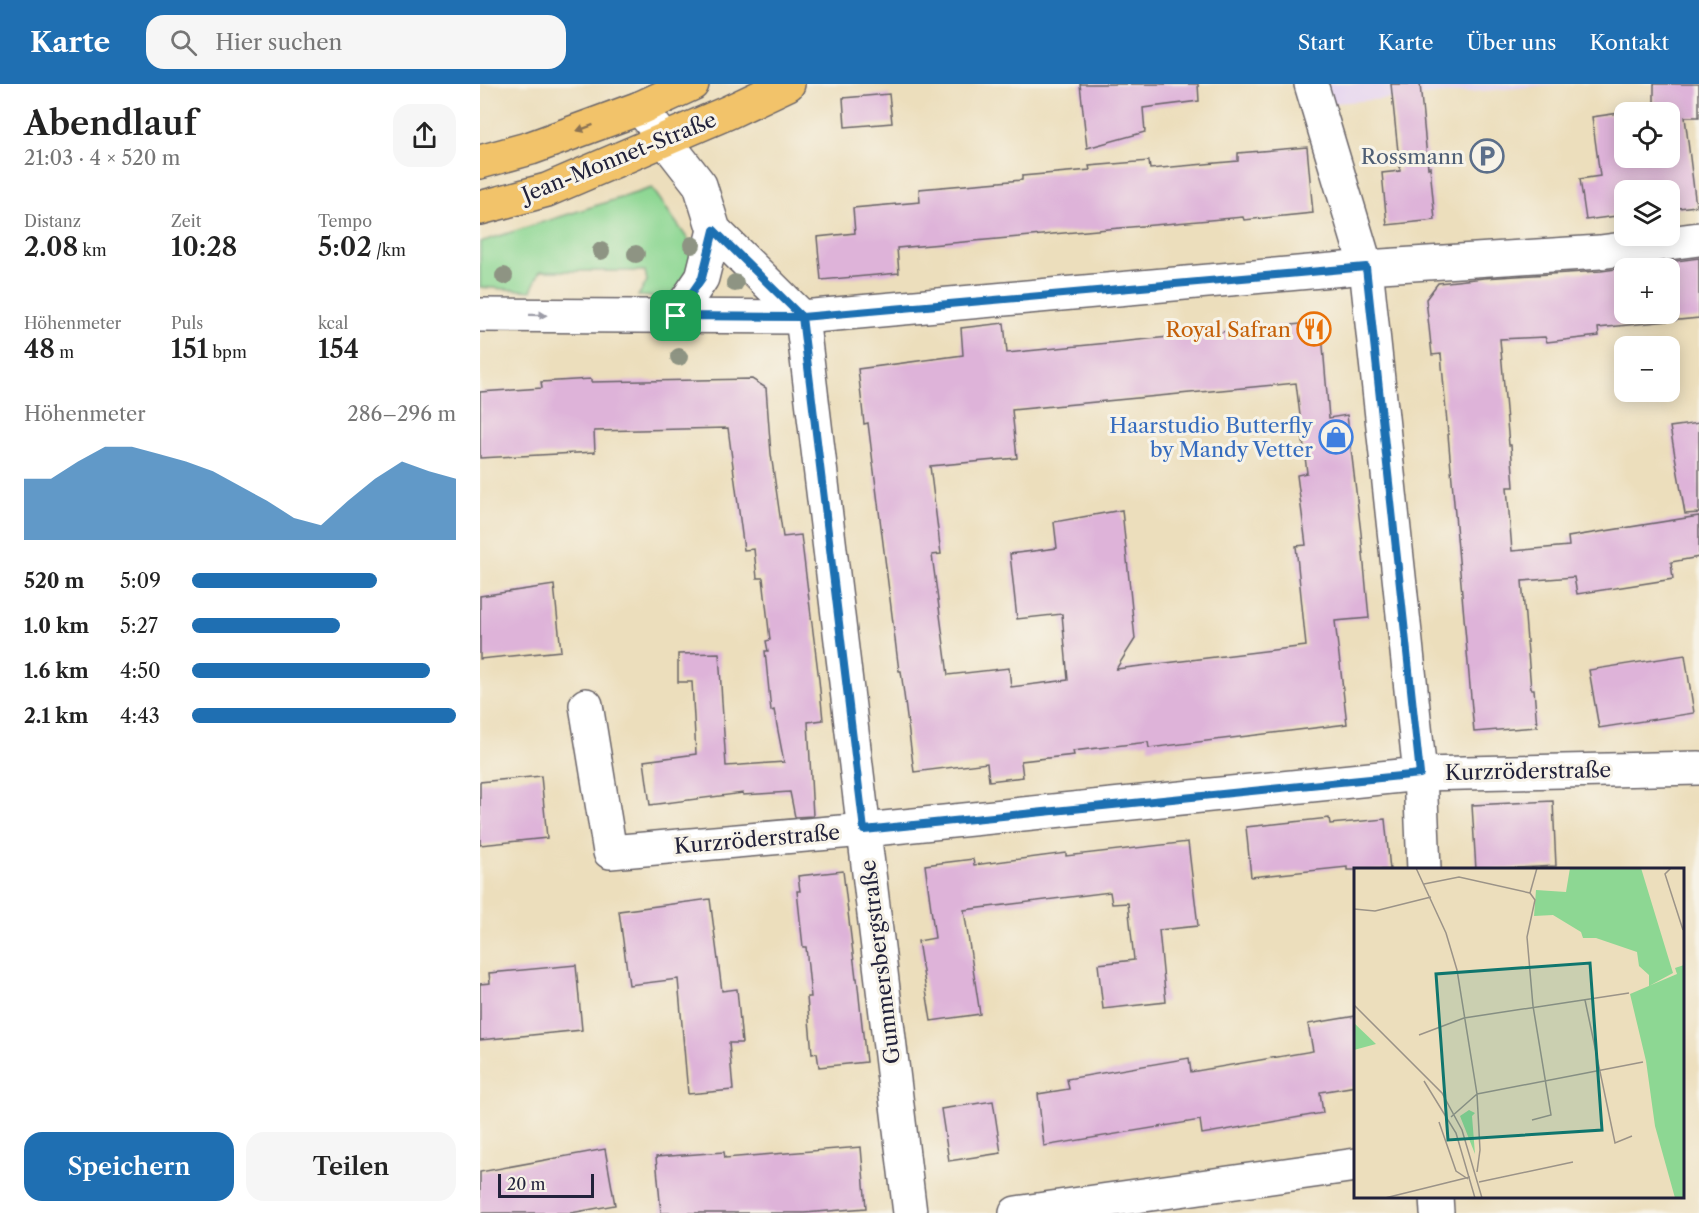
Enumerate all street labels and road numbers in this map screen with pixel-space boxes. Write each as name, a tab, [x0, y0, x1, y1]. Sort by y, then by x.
street label: Jean-Monnet-Straße	[515, 107, 720, 209]
street label: Kurzröderstraße	[1445, 757, 1611, 785]
street label: Kurzröderstraße	[673, 819, 841, 859]
street label: Gummersbergstraße	[855, 858, 905, 1066]

